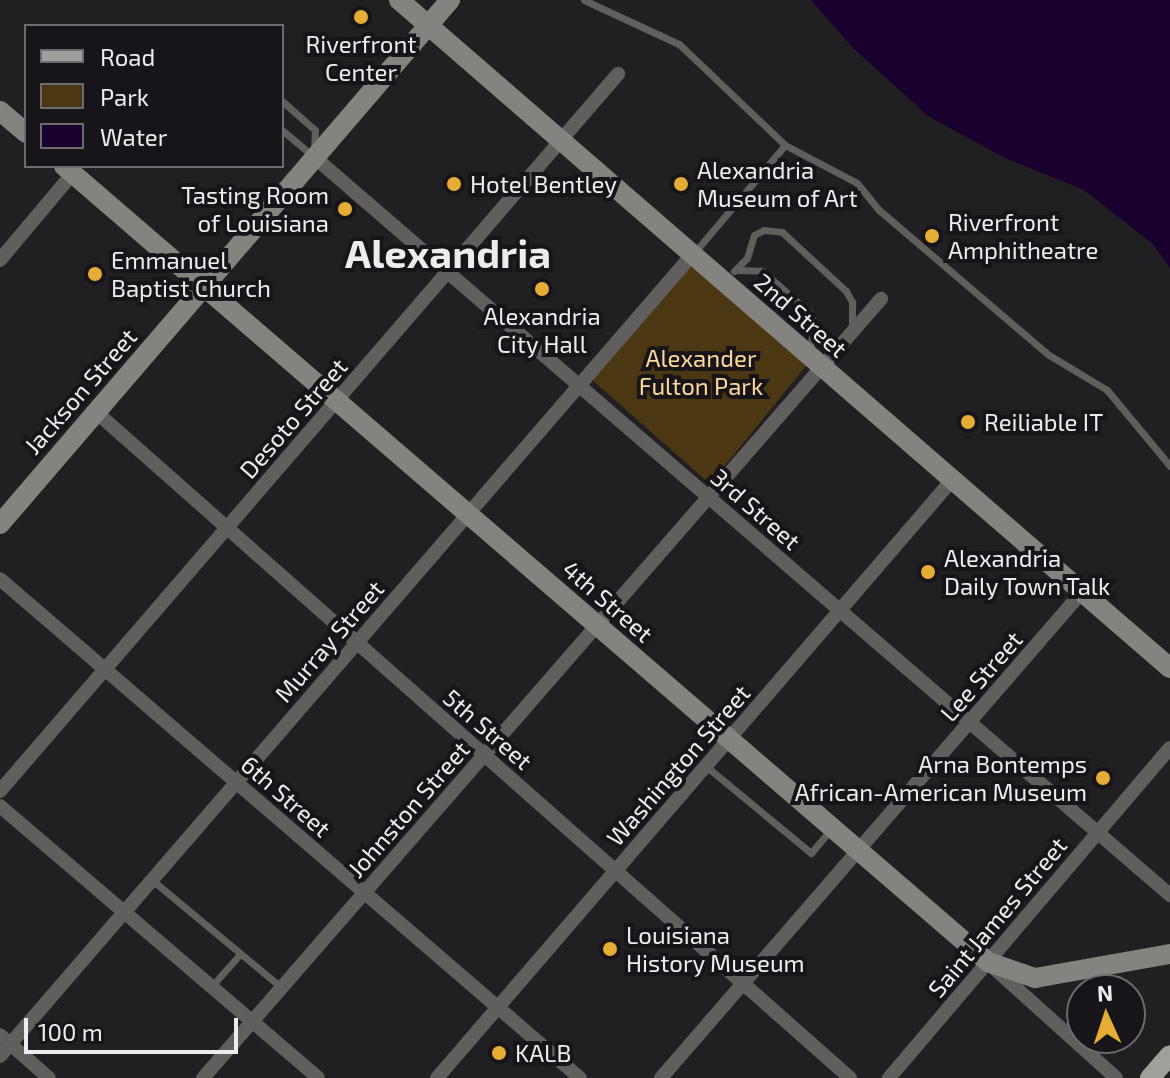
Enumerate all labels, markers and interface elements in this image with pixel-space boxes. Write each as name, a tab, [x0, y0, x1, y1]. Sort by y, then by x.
marker: Riverfront Center	[352, 8, 370, 26]
legend	[24, 24, 284, 168]
place label: Riverfront Center	[305, 30, 417, 86]
text: Road	[100, 42, 155, 71]
text: Park	[100, 82, 149, 111]
text: Water	[100, 122, 167, 151]
place label: Alexandria Museum of Art	[697, 156, 859, 212]
place label: Hotel Bentley	[470, 170, 618, 198]
marker: Hotel Bentley	[445, 175, 463, 193]
marker: Alexandria Museum of Art	[672, 175, 690, 193]
place label: Tasting Room of Louisiana	[181, 181, 329, 237]
marker: Tasting Room of Louisiana	[336, 200, 354, 218]
place label: Riverfront Amphitheatre	[948, 208, 1098, 264]
marker: Riverfront Amphitheatre	[923, 227, 941, 245]
district label: Alexandria	[345, 228, 551, 276]
place label: Emmanuel Baptist Church	[111, 246, 271, 302]
marker: Emmanuel Baptist Church	[86, 265, 104, 283]
street label: 2nd Street	[749, 267, 853, 363]
marker: Alexandria City Hall	[533, 280, 551, 298]
place label: Alexandria City Hall	[483, 302, 601, 358]
street label: Jackson Street	[18, 322, 142, 460]
park label: Alexander Fulton Park	[639, 344, 763, 400]
street label: Desoto Street	[233, 352, 353, 484]
place label: Reiliable IT	[984, 408, 1103, 436]
marker: Reiliable IT	[959, 413, 977, 431]
street label: 3rd Street	[706, 463, 806, 555]
place label: Alexandria Daily Town Talk	[944, 544, 1112, 600]
street label: 4th Street	[557, 554, 659, 648]
marker: Alexandria Daily Town Talk	[919, 563, 937, 581]
street label: Murray Street	[268, 574, 390, 708]
street label: Lee Street	[934, 625, 1028, 727]
street label: Washington Street	[600, 679, 756, 851]
street label: 5th Street	[438, 683, 538, 775]
street label: Johnston Street	[341, 735, 475, 883]
street label: 6th Street	[235, 749, 337, 843]
place label: Arna Bontemps African-American Museum	[795, 750, 1087, 806]
marker: Arna Bontemps African-American Museum	[1094, 769, 1112, 787]
street label: Saint James Street	[922, 831, 1072, 1003]
place label: Louisiana History Museum	[626, 921, 805, 977]
marker: Louisiana History Museum	[601, 940, 619, 958]
north arrow	[1066, 974, 1146, 1054]
text: N	[1096, 979, 1113, 1005]
scale bar	[28, 1002, 242, 1052]
text: 100 m	[38, 1017, 103, 1046]
place label: KALB	[515, 1039, 571, 1067]
marker: KALB	[490, 1044, 508, 1062]

